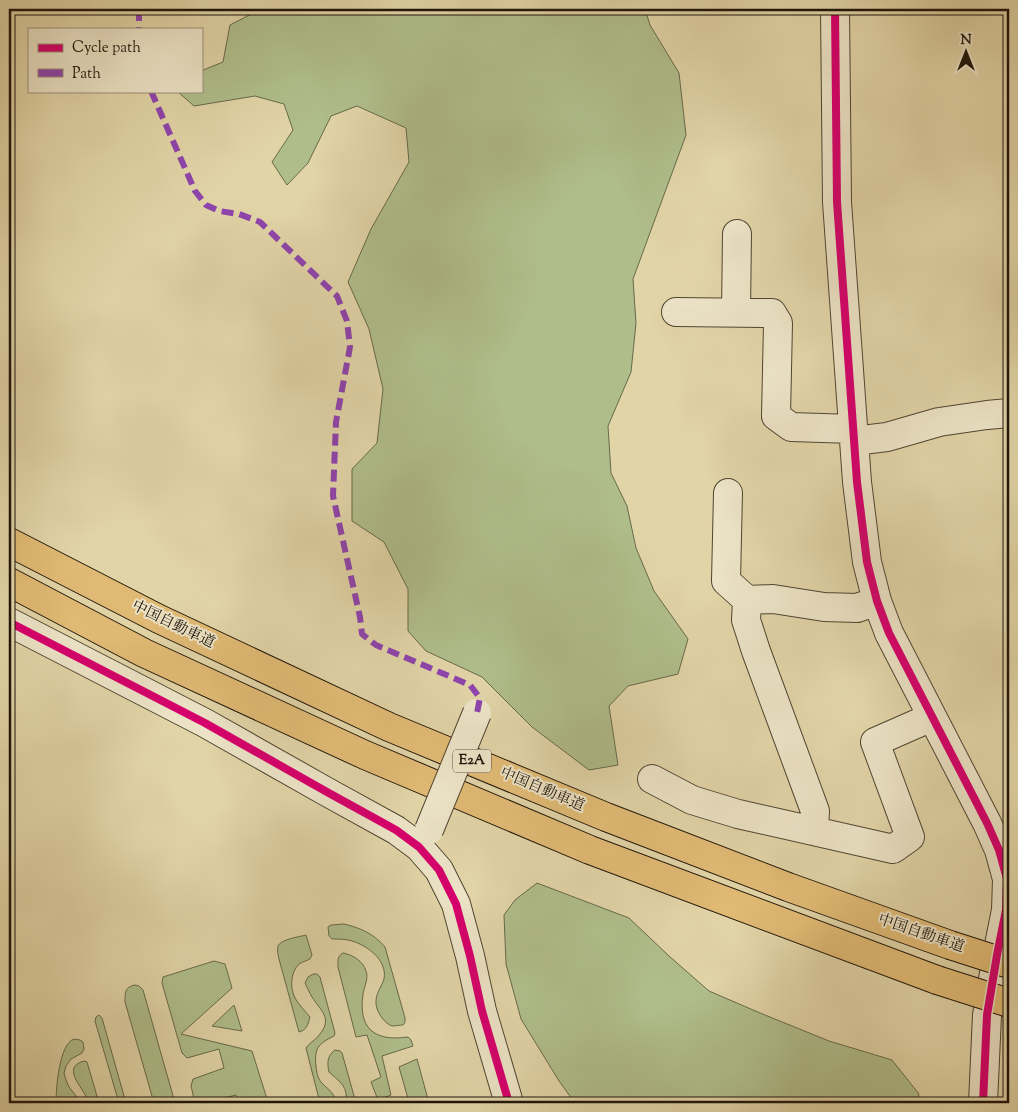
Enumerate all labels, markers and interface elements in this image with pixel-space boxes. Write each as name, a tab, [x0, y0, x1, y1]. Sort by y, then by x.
legend	[28, 28, 202, 92]
north arrow	[940, 28, 990, 78]
text: N	[960, 31, 972, 51]
text: Cycle path	[72, 38, 141, 59]
text: Path	[72, 64, 101, 85]
street label: 中国自動車道	[128, 596, 218, 654]
road number: E2A	[453, 749, 491, 772]
street label: 中国自動車道	[496, 763, 588, 817]
street label: 中国自動車道	[875, 909, 967, 959]

